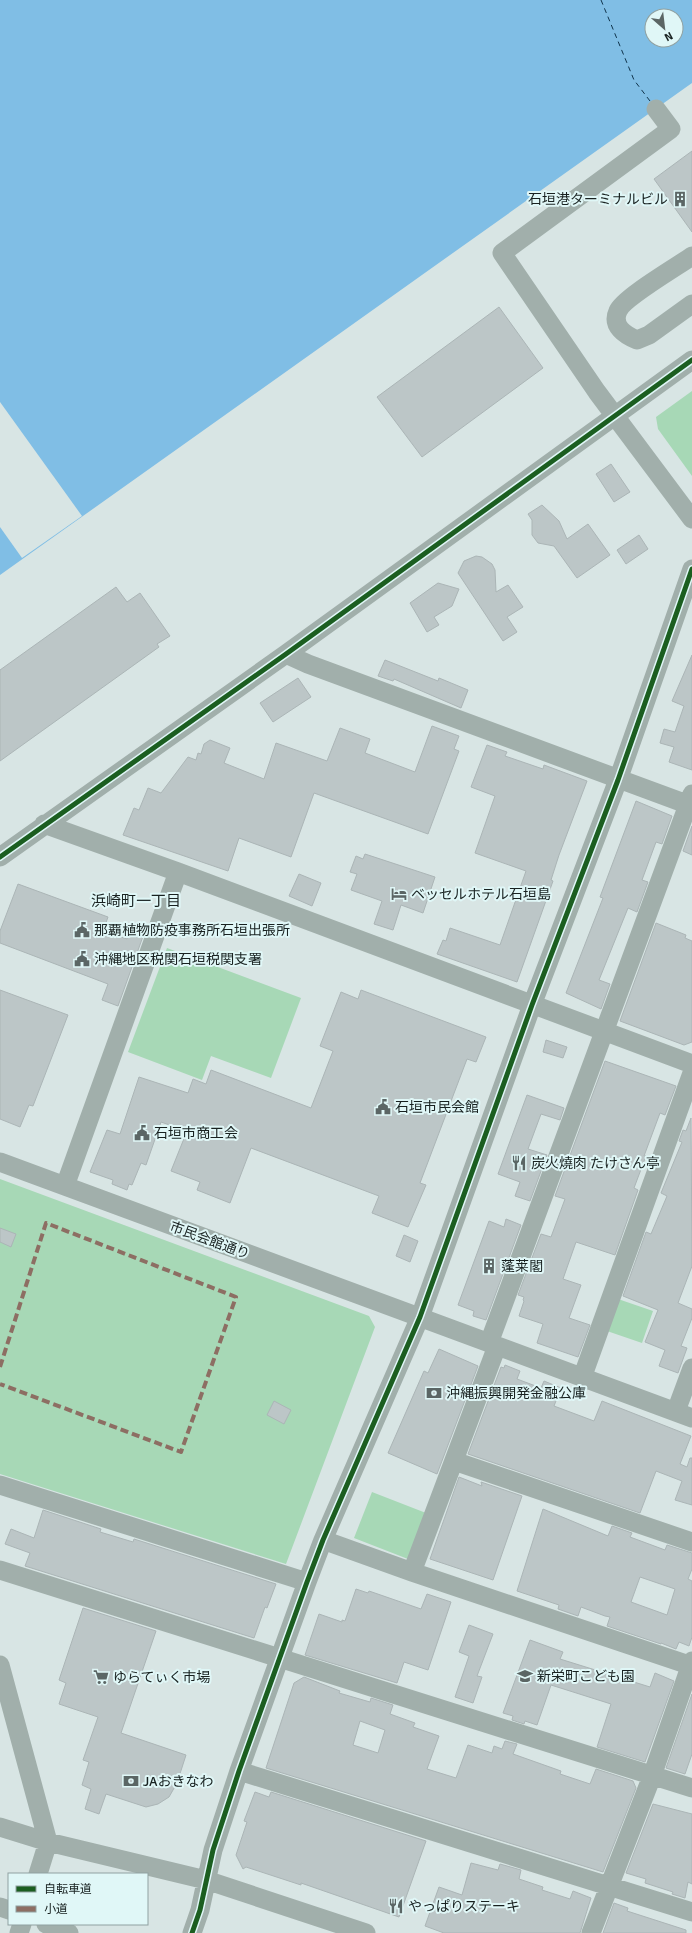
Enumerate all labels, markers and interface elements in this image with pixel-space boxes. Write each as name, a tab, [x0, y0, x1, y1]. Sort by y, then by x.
north arrow	[644, 8, 684, 48]
text: N	[662, 29, 675, 44]
building icon: 石垣港ターミナルビル	[671, 190, 689, 208]
place label: 石垣港ターミナルビル	[528, 191, 668, 208]
hotel icon: ベッセルホテル石垣島	[390, 885, 408, 903]
place label: ベッセルホテル石垣島	[411, 886, 551, 903]
district label: 浜崎町一丁目	[91, 892, 181, 910]
public building icon: 那覇植物防疫事務所石垣出張所	[73, 921, 91, 939]
place label: 那覇植物防疫事務所石垣出張所	[94, 922, 290, 939]
public building icon: 沖縄地区税関石垣税関支署	[73, 950, 91, 968]
place label: 沖縄地区税関石垣税関支署	[94, 951, 262, 968]
public building icon: 石垣市民会館	[374, 1098, 392, 1116]
place label: 石垣市民会館	[395, 1099, 479, 1116]
public building icon: 石垣市商工会	[133, 1124, 151, 1142]
place label: 石垣市商工会	[154, 1125, 238, 1142]
restaurant icon: 炭火燒肉 たけさん亭	[510, 1154, 528, 1172]
place label: 炭火燒肉 たけさん亭	[531, 1155, 660, 1172]
street label: 市民会館通り	[167, 1218, 252, 1263]
building icon: 蓬莱閣	[480, 1257, 498, 1275]
place label: 蓬莱閣	[501, 1258, 543, 1275]
bank icon: 沖縄振興開発金融公庫	[425, 1384, 443, 1402]
place label: 沖縄振興開発金融公庫	[446, 1385, 586, 1402]
school or university icon: 新栄町こども園	[516, 1667, 534, 1685]
supermarket icon: ゆらてぃく市場	[92, 1668, 110, 1686]
place label: 新栄町こども園	[537, 1668, 635, 1685]
place label: ゆらてぃく市場	[113, 1669, 211, 1686]
bank icon: JAおきなわ	[122, 1772, 140, 1790]
place label: JAおきなわ	[143, 1773, 214, 1790]
legend	[8, 1873, 148, 1925]
text: 自転車道	[44, 1882, 92, 1897]
restaurant icon: やっぱりステーキ	[387, 1897, 405, 1915]
place label: やっぱりステーキ	[408, 1898, 520, 1915]
text: 小道	[44, 1902, 68, 1917]

